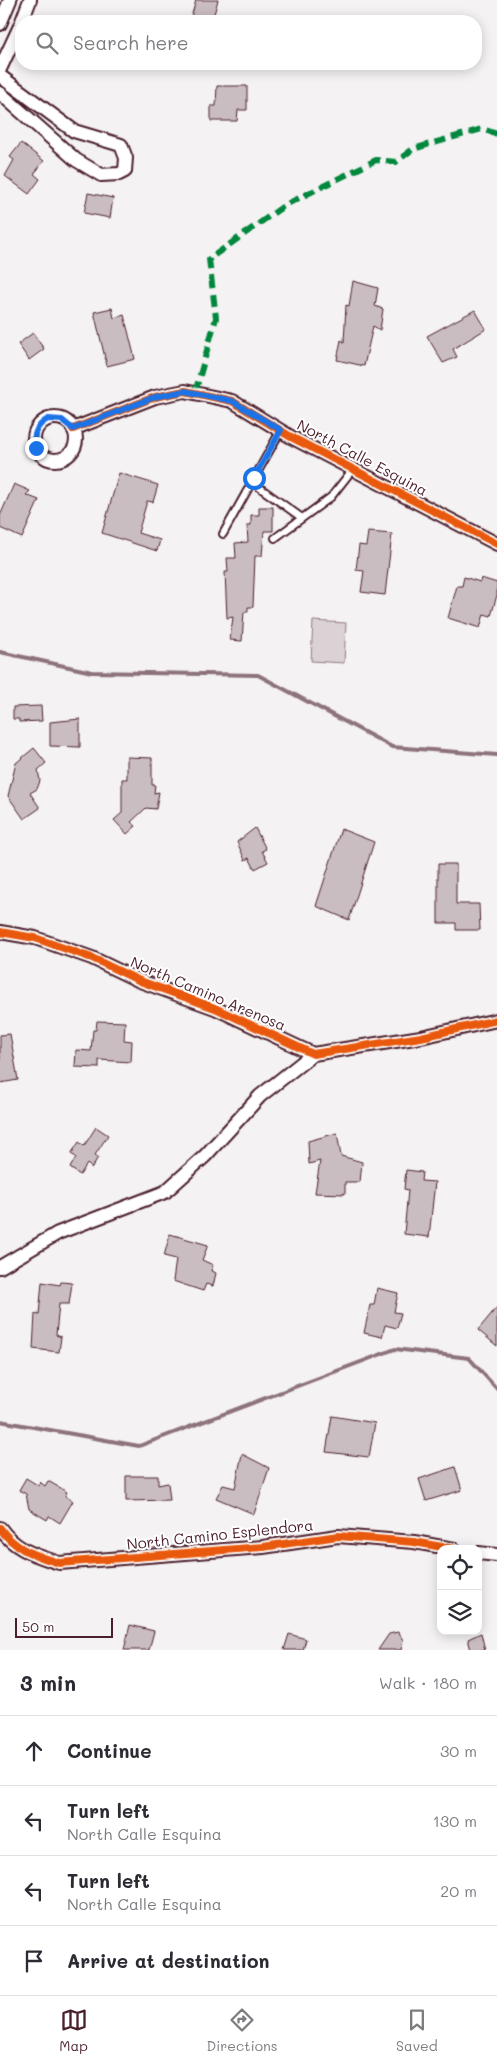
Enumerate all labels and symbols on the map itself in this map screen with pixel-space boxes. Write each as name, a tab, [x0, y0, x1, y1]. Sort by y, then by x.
street label: North Calle Esquina	[294, 414, 431, 500]
route end	[25, 437, 48, 460]
route start	[243, 467, 266, 490]
street label: North Camino Arenosa	[128, 951, 289, 1035]
street label: North Camino Esplendora	[125, 1514, 314, 1554]
scale bar	[15, 1615, 112, 1638]

